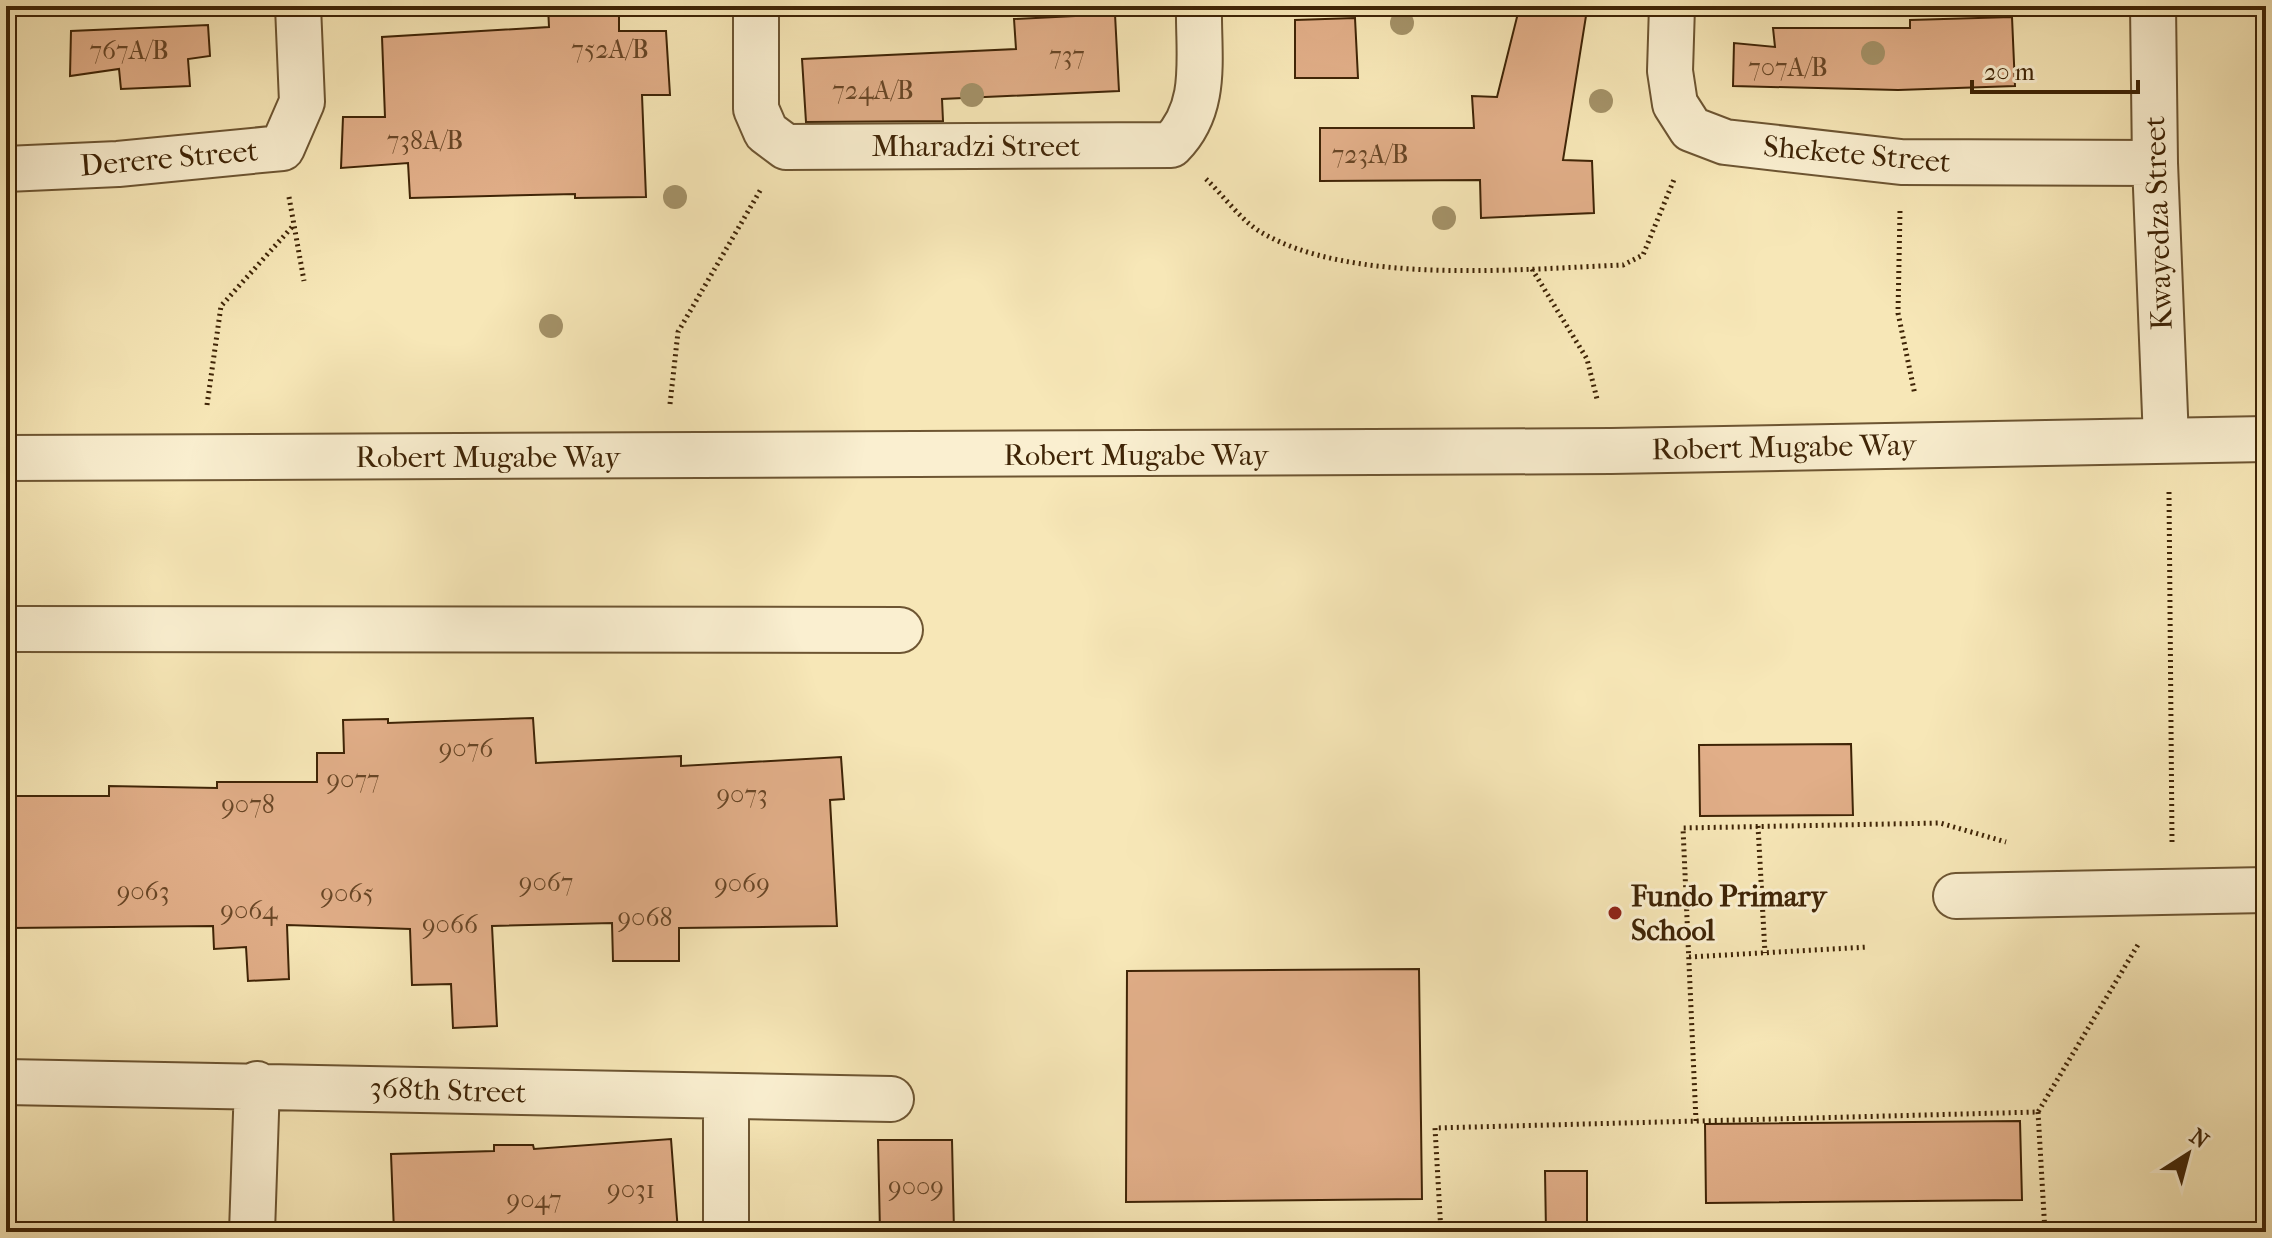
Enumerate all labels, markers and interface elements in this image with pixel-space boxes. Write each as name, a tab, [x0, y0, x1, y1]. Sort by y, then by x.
house number: 752A/B	[571, 34, 649, 65]
house number: 767A/B	[89, 35, 169, 66]
house number: 737	[1049, 40, 1085, 71]
scale bar	[1972, 44, 2138, 94]
house number: 707A/B	[1748, 52, 1828, 83]
text: 20 m	[1984, 58, 2035, 86]
house number: 724A/B	[832, 75, 914, 106]
street label: Kwayedza Street	[2137, 115, 2180, 331]
house number: 738A/B	[387, 125, 463, 156]
street label: Mharadzi Street	[872, 129, 1081, 164]
street label: Shekete Street	[1762, 129, 1952, 180]
street label: Derere Street	[79, 133, 260, 184]
house number: 723A/B	[1332, 139, 1408, 170]
street label: Robert Mugabe Way	[1651, 428, 1918, 467]
street label: Robert Mugabe Way	[1004, 438, 1269, 473]
street label: Robert Mugabe Way	[356, 440, 621, 475]
house number: 9076	[439, 733, 494, 764]
house number: 9077	[326, 764, 380, 795]
house number: 9073	[716, 779, 768, 810]
house number: 9078	[221, 789, 275, 820]
house number: 9067	[519, 867, 573, 898]
house number: 9069	[714, 868, 770, 899]
house number: 9063	[117, 876, 169, 907]
house number: 9065	[320, 878, 374, 909]
place label: Fundo Primary School	[1631, 879, 1829, 948]
house number: 9064	[220, 895, 278, 926]
house number: 9068	[617, 902, 673, 933]
marker: Fundo Primary School	[1606, 904, 1624, 922]
house number: 9066	[422, 909, 479, 940]
street label: 368th Street	[369, 1070, 527, 1111]
north arrow	[2148, 1114, 2228, 1194]
text: N	[2185, 1123, 2214, 1154]
house number: 9009	[888, 1171, 944, 1202]
house number: 9031	[607, 1174, 655, 1205]
house number: 9047	[507, 1184, 561, 1215]

